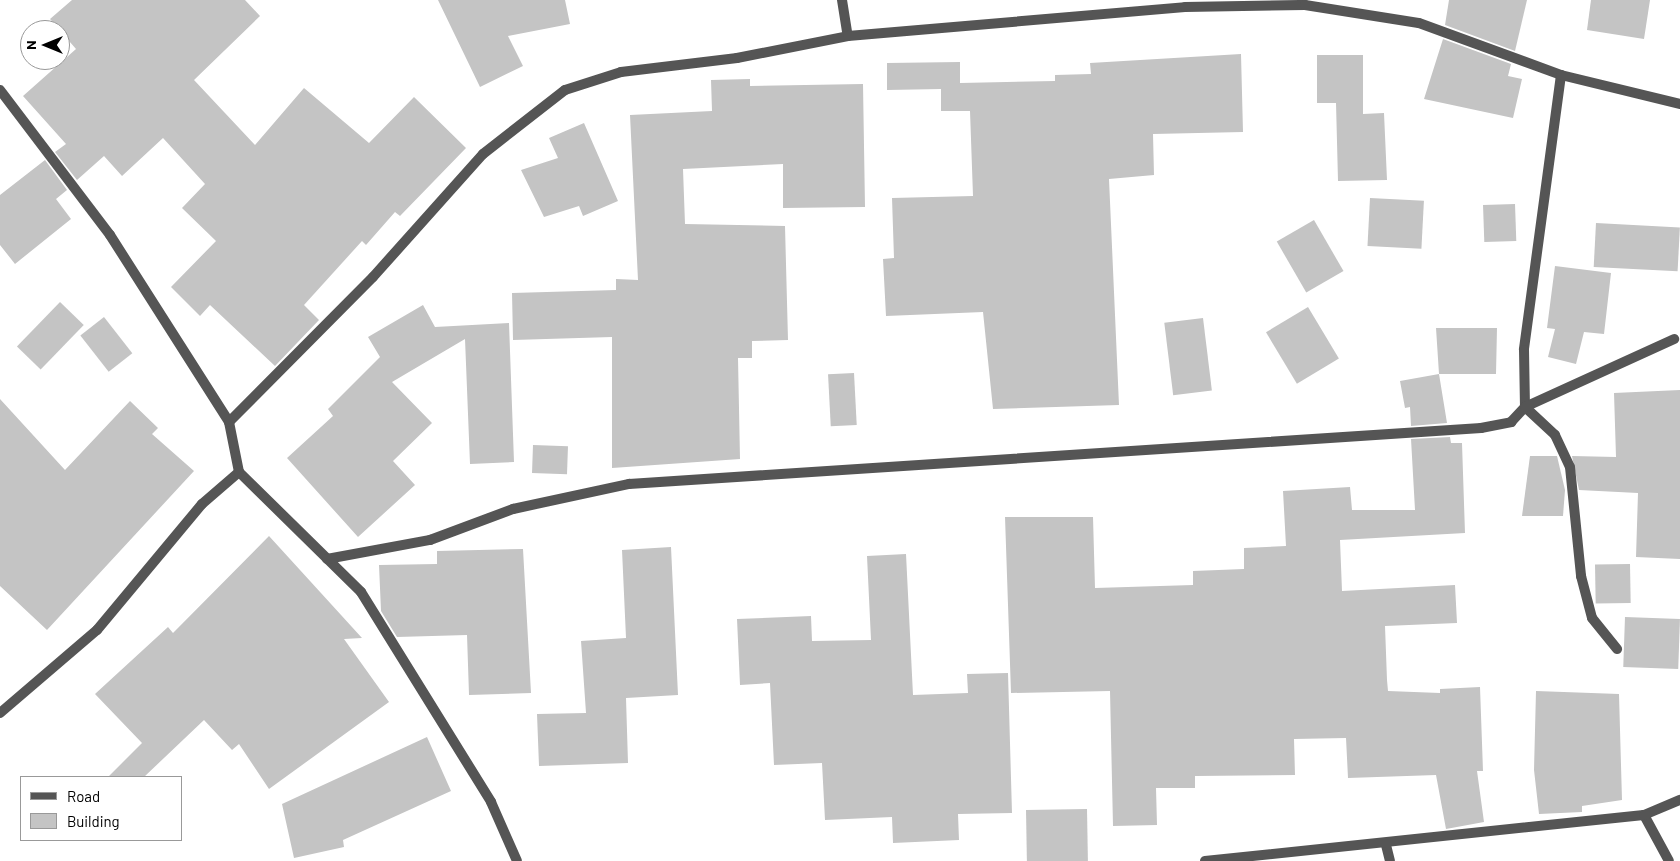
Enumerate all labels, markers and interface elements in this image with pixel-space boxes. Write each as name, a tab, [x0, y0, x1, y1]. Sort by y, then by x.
north arrow	[20, 20, 70, 70]
text: N	[22, 40, 39, 50]
legend	[20, 776, 182, 841]
text: Road	[67, 787, 100, 805]
text: Building	[67, 812, 120, 830]

